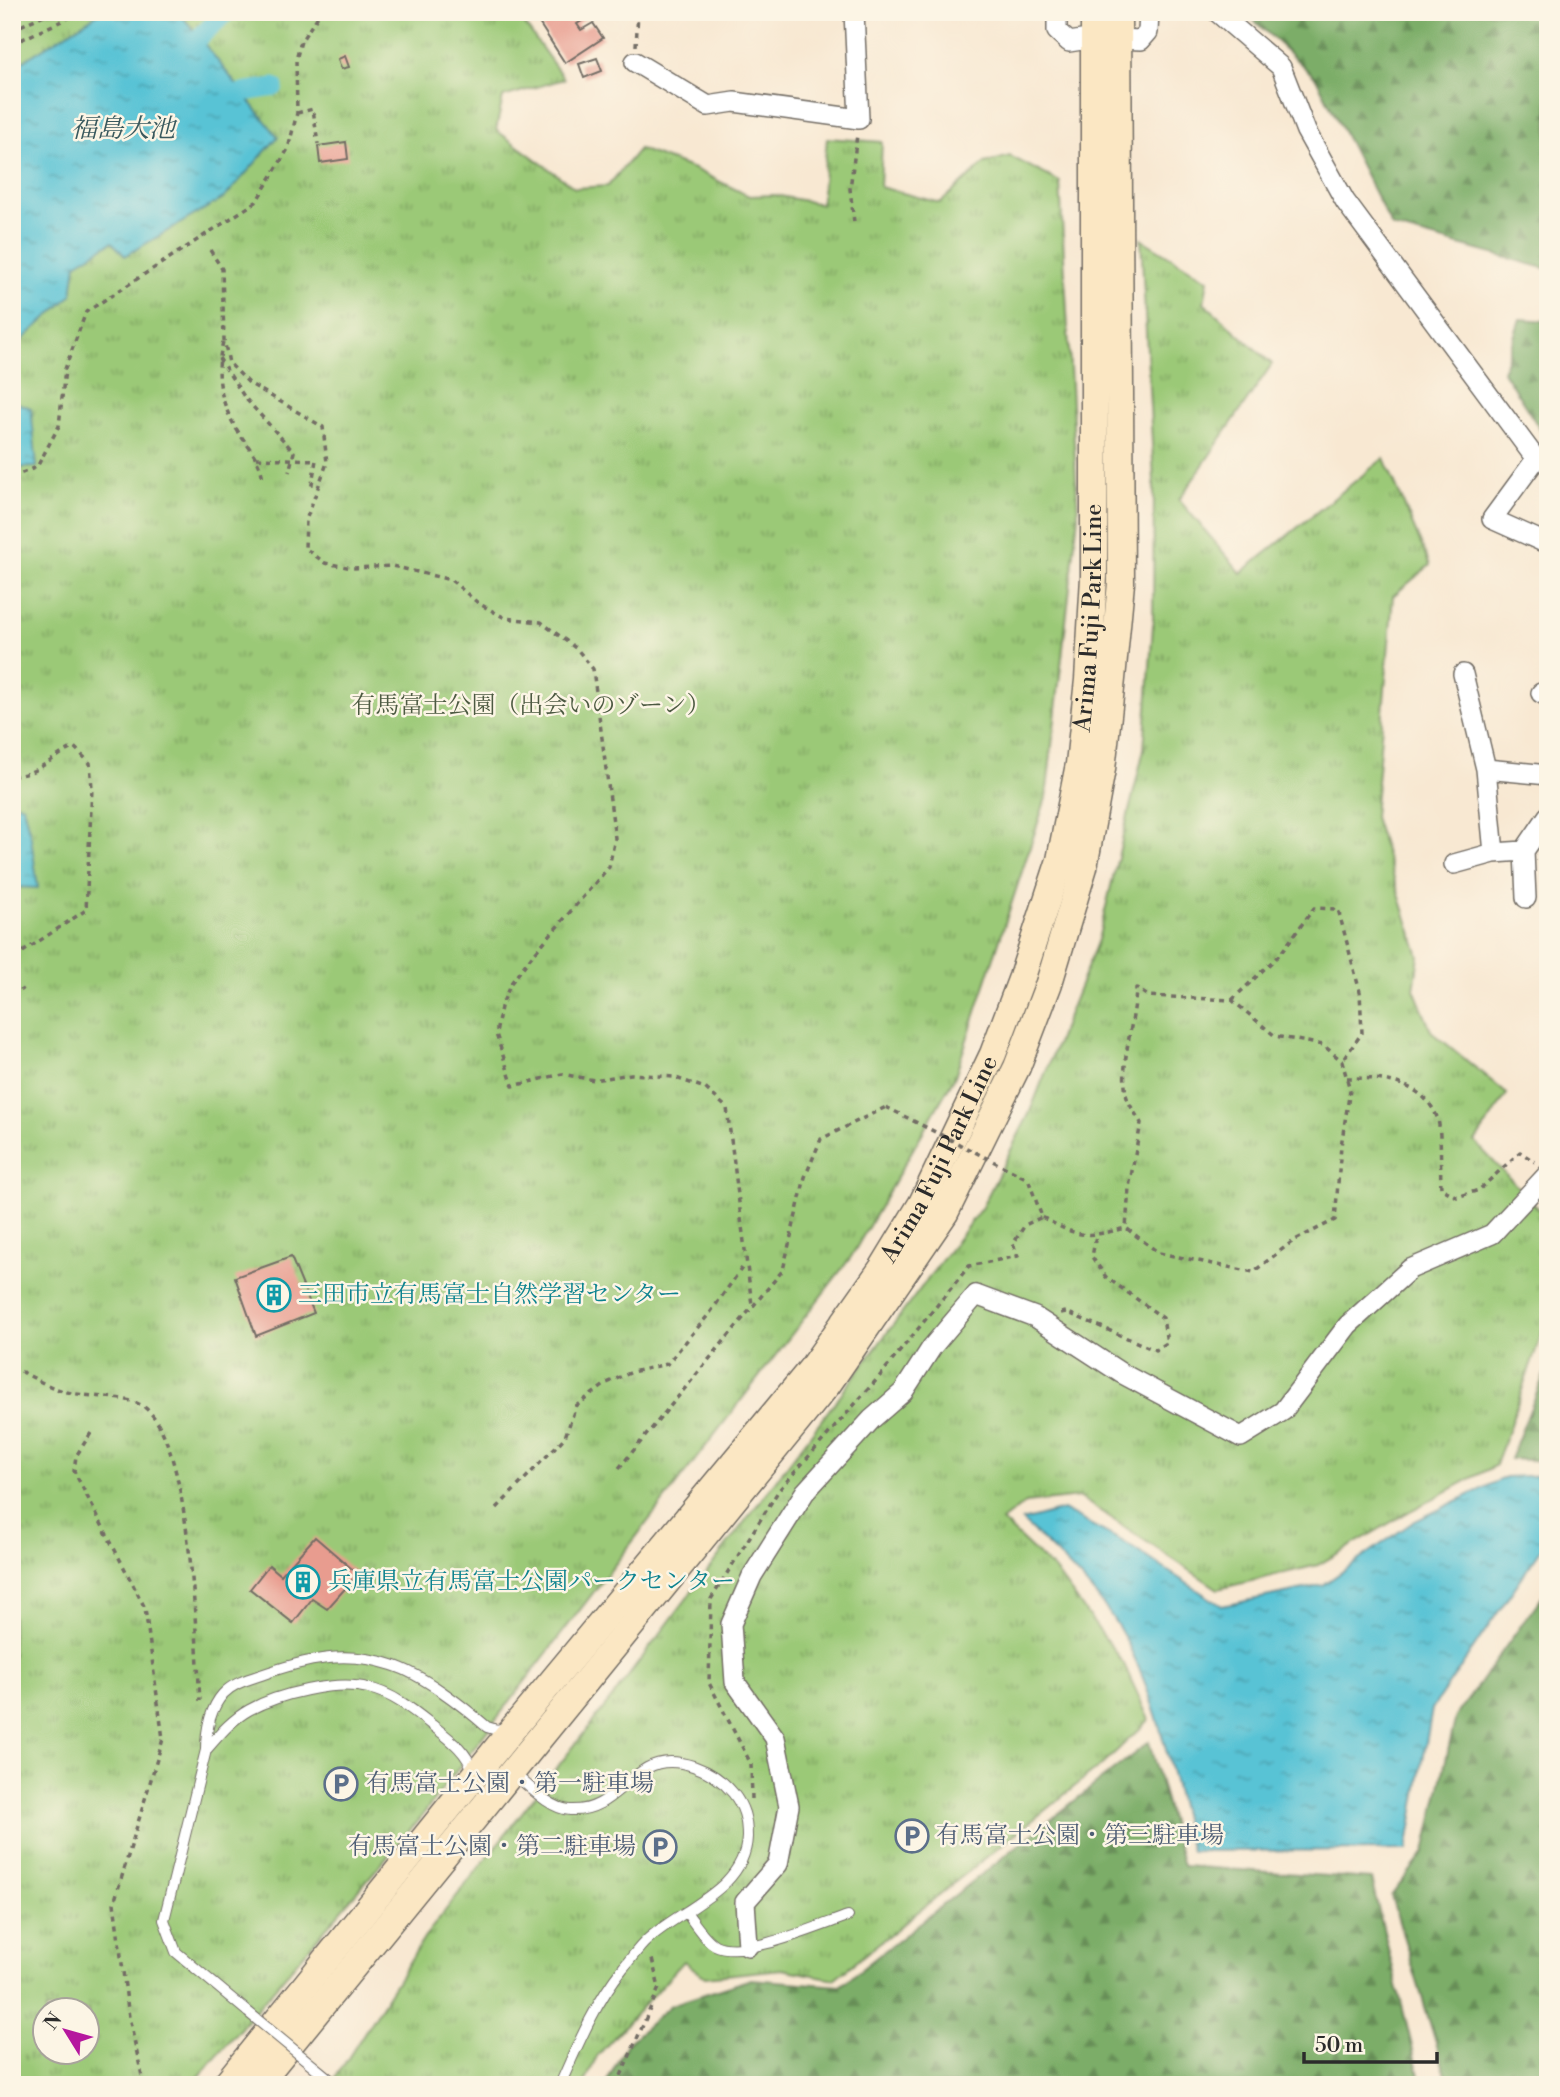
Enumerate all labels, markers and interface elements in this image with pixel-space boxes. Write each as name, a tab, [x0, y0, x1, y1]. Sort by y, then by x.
water label: 福島大池	[71, 113, 178, 145]
street label: Arima Fuji Park Line	[1067, 504, 1109, 734]
park label: 有馬富士公園（出会いのゾーン）	[351, 691, 711, 721]
street label: Arima Fuji Park Line	[874, 1051, 1005, 1269]
building icon: 三田市立有馬富士自然学習センター	[255, 1276, 293, 1314]
place label: 三田市立有馬富士自然学習センター	[298, 1280, 681, 1310]
building icon: 兵庫県立有馬富士公園パークセンター	[284, 1563, 322, 1601]
place label: 兵庫県立有馬富士公園パークセンター	[328, 1567, 735, 1597]
parking icon: 有馬富士公園・第一駐車場	[322, 1765, 360, 1803]
place label: 有馬富士公園・第一駐車場	[366, 1769, 654, 1799]
parking icon: 有馬富士公園・第三駐車場	[893, 1817, 931, 1855]
place label: 有馬富士公園・第三駐車場	[936, 1821, 1224, 1851]
parking icon: 有馬富士公園・第二駐車場	[641, 1828, 679, 1866]
place label: 有馬富士公園・第二駐車場	[348, 1832, 636, 1862]
north arrow	[32, 1996, 102, 2066]
text: N	[39, 2008, 67, 2035]
scale bar	[1304, 2020, 1438, 2064]
text: 50 m	[1315, 2033, 1363, 2059]

